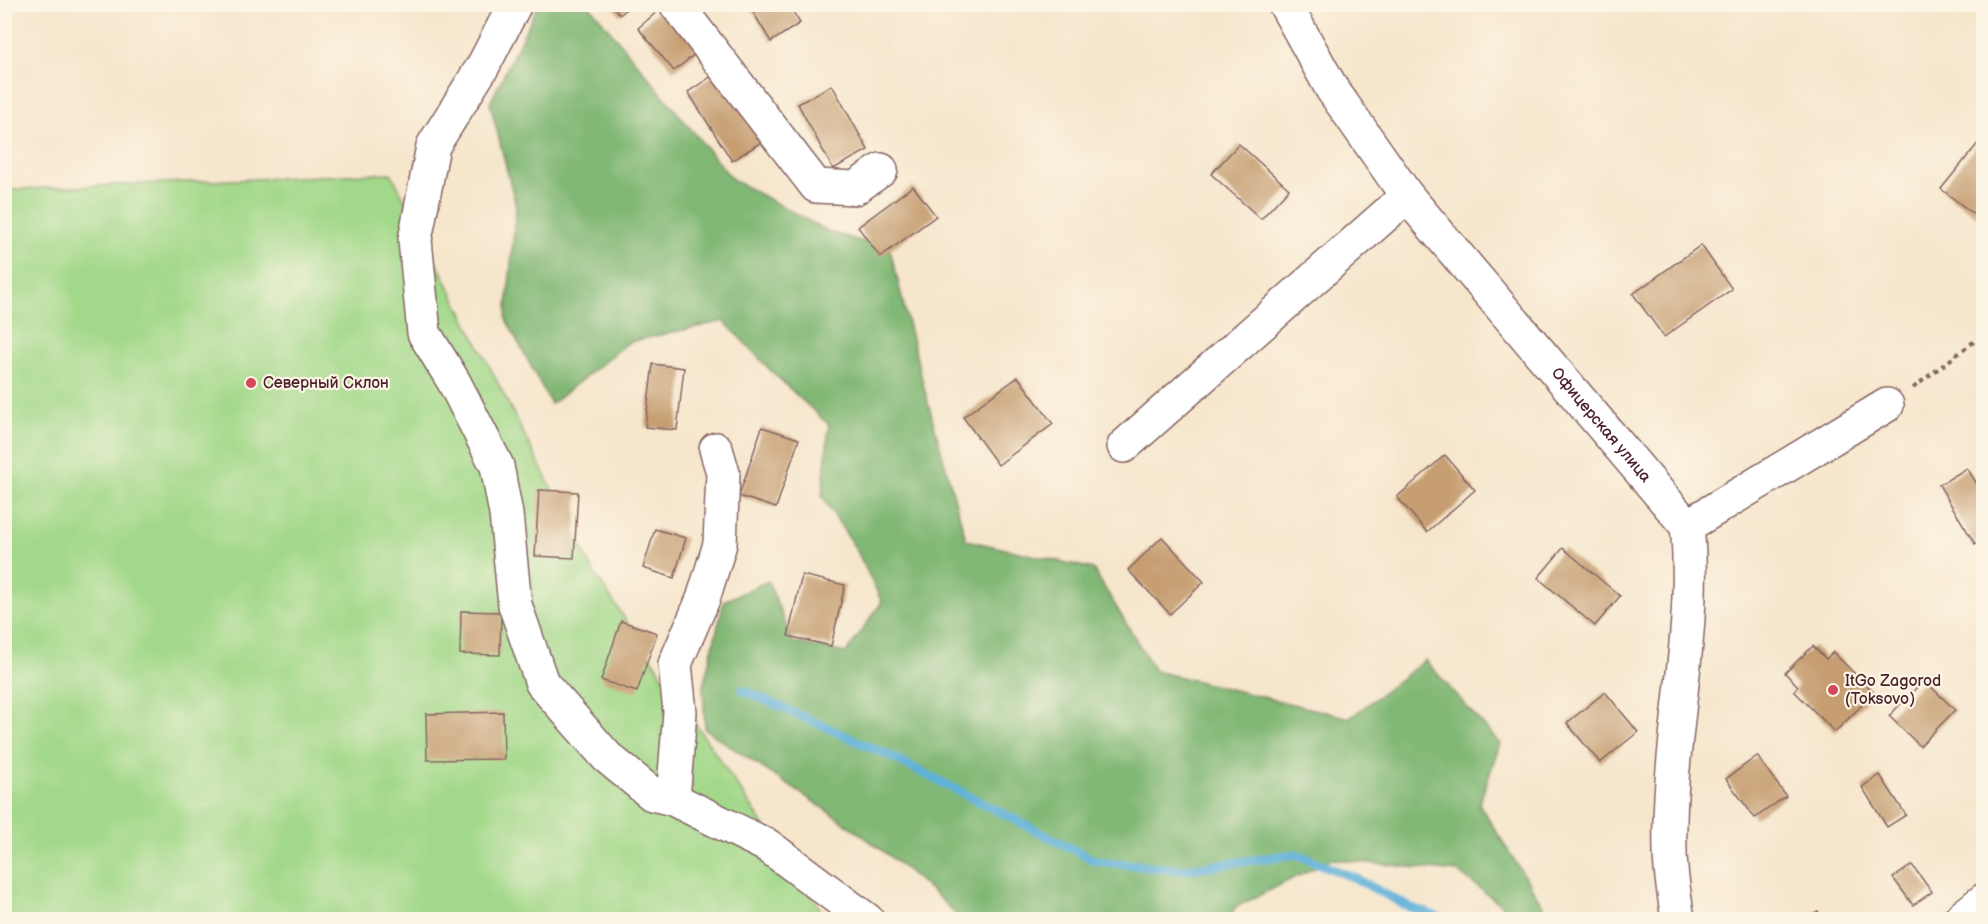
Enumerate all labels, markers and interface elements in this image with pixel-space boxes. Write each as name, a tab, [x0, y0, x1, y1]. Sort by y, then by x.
street label: Офицерская улица	[1547, 364, 1656, 487]
place label: Северный Склон	[263, 374, 389, 393]
marker: Северный Склон	[244, 376, 258, 390]
place label: ItGo Zagorod (Toksovo)	[1845, 672, 1941, 709]
marker: ItGo Zagorod (Toksovo)	[1826, 683, 1840, 697]

